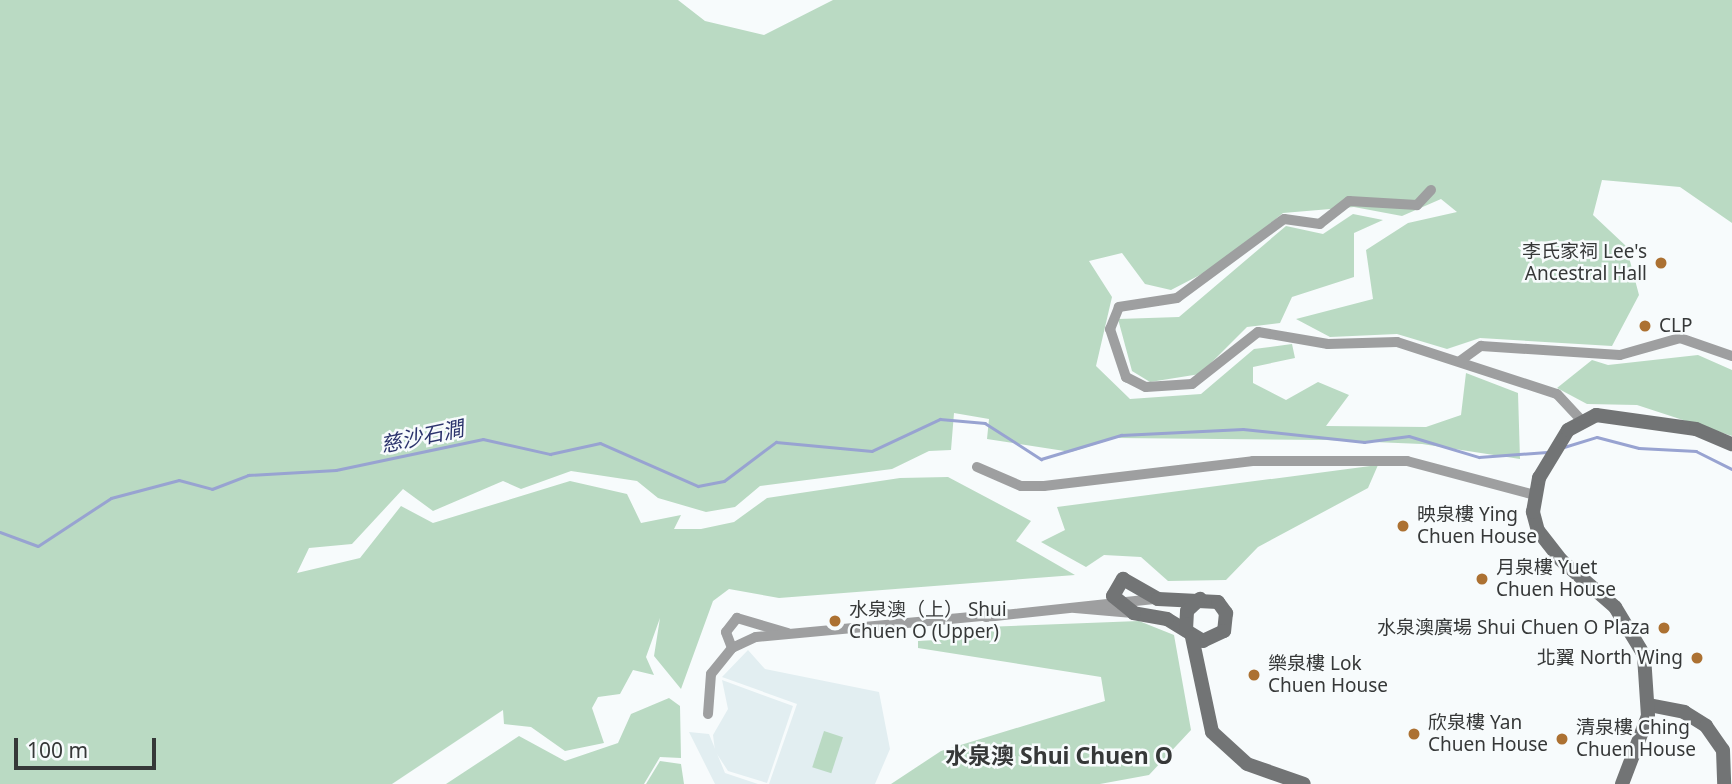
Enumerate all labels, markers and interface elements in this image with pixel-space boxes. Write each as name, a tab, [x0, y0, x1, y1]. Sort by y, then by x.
place label: 李氏家祠 Lee's Ancestral Hall	[1522, 241, 1647, 285]
marker: 李氏家祠 Lee's Ancestral Hall	[1653, 255, 1669, 271]
place label: CLP	[1659, 315, 1692, 337]
marker: CLP	[1637, 318, 1653, 334]
water label: 慈沙石澗	[378, 415, 466, 457]
place label: 映泉樓 Ying Chuen House	[1417, 504, 1537, 548]
marker: 映泉樓 Ying Chuen House	[1395, 518, 1411, 534]
place label: 月泉樓 Yuet Chuen House	[1496, 557, 1616, 601]
marker: 月泉樓 Yuet Chuen House	[1474, 571, 1490, 587]
place label: 水泉澳（上） Shui Chuen O (Upper)	[849, 599, 1007, 643]
marker: 水泉澳（上） Shui Chuen O (Upper)	[827, 613, 843, 629]
place label: 水泉澳廣場 Shui Chuen O Plaza	[1377, 617, 1650, 639]
marker: 水泉澳廣場 Shui Chuen O Plaza	[1656, 620, 1672, 636]
place label: 北翼 North Wing	[1537, 647, 1683, 669]
marker: 北翼 North Wing	[1689, 650, 1705, 666]
place label: 樂泉樓 Lok Chuen House	[1268, 653, 1388, 697]
marker: 樂泉樓 Lok Chuen House	[1246, 667, 1262, 683]
place label: 欣泉樓 Yan Chuen House	[1428, 712, 1548, 756]
place label: 清泉樓 Ching Chuen House	[1576, 717, 1696, 761]
scale bar	[18, 724, 159, 768]
marker: 欣泉樓 Yan Chuen House	[1406, 726, 1422, 742]
marker: 清泉樓 Ching Chuen House	[1554, 731, 1570, 747]
text: 100 m	[27, 736, 88, 764]
district label: 水泉澳 Shui Chuen O	[945, 741, 1173, 769]

